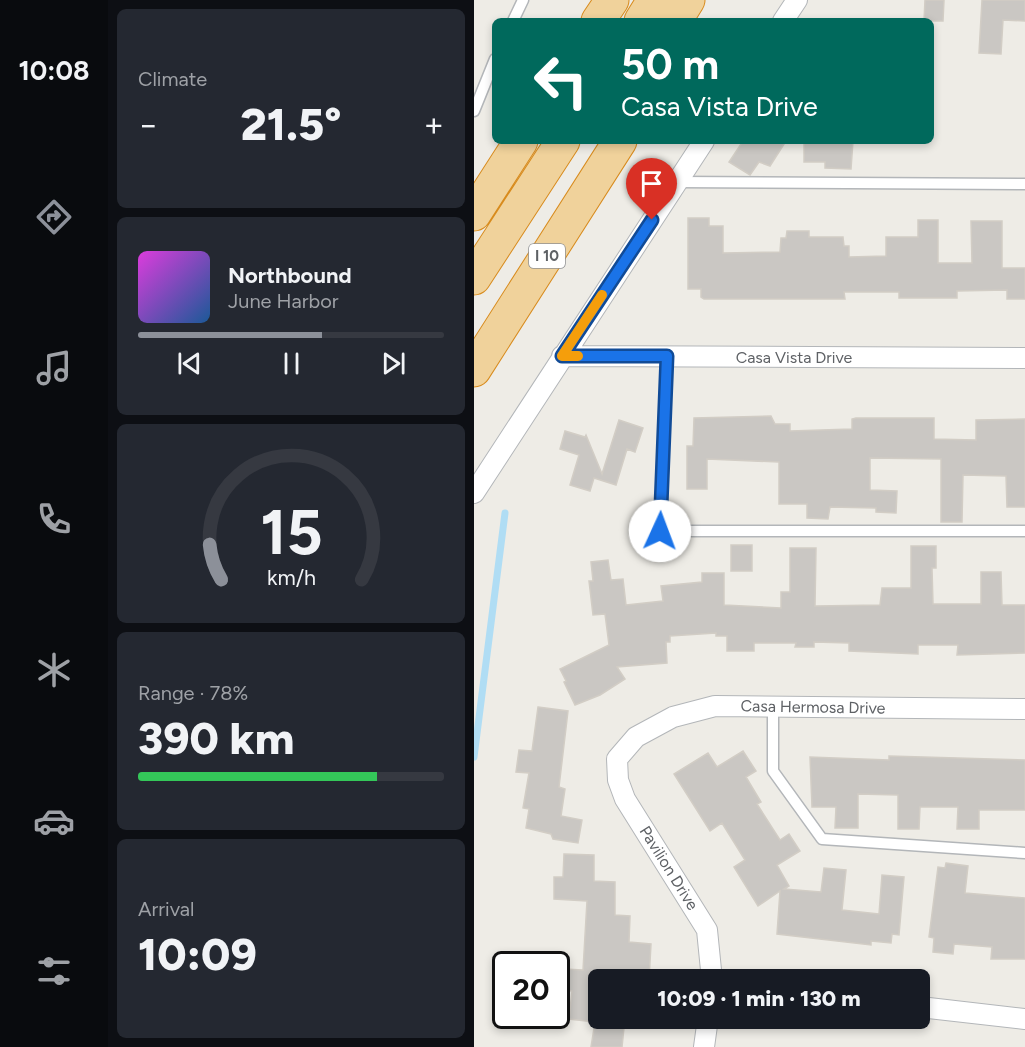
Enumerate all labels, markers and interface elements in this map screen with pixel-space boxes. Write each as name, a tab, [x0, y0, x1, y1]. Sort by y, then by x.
text: 50 m	[621, 39, 719, 90]
icon: left	[522, 42, 600, 120]
text: 10:08	[18, 54, 90, 87]
text: Climate	[138, 67, 207, 91]
text: Casa Vista Drive	[621, 90, 818, 123]
text: 21.5°	[240, 97, 342, 151]
text: −	[138, 105, 159, 144]
text: +	[423, 105, 444, 144]
pin	[626, 158, 677, 220]
icon: arrive	[635, 167, 668, 200]
icon: directions	[33, 196, 75, 238]
road number: I 10	[529, 244, 565, 268]
text: Northbound	[228, 262, 352, 289]
text: June Harbor	[228, 289, 339, 313]
icon: music	[33, 347, 75, 389]
icon: previous	[173, 347, 206, 380]
icon: pause	[275, 347, 308, 380]
icon: next	[377, 347, 410, 380]
street label: Casa Vista Drive	[736, 348, 853, 367]
text: 15	[260, 496, 322, 571]
icon: phone	[33, 498, 75, 540]
position arrow	[628, 499, 692, 563]
text: km/h	[267, 566, 315, 591]
icon: climate	[33, 649, 75, 691]
text: Range · 78%	[138, 681, 248, 705]
street label: Casa Hermosa Drive	[740, 696, 886, 718]
text: 390 km	[138, 711, 294, 765]
icon: car	[33, 800, 75, 842]
street label: Pavilion Drive	[636, 822, 703, 914]
text: Arrival	[138, 897, 194, 921]
text: 10:09	[138, 927, 257, 981]
icon: filters	[33, 950, 75, 992]
speed limit sign: 20	[492, 951, 570, 1029]
text: 10:09 · 1 min · 130 m	[657, 985, 861, 1012]

